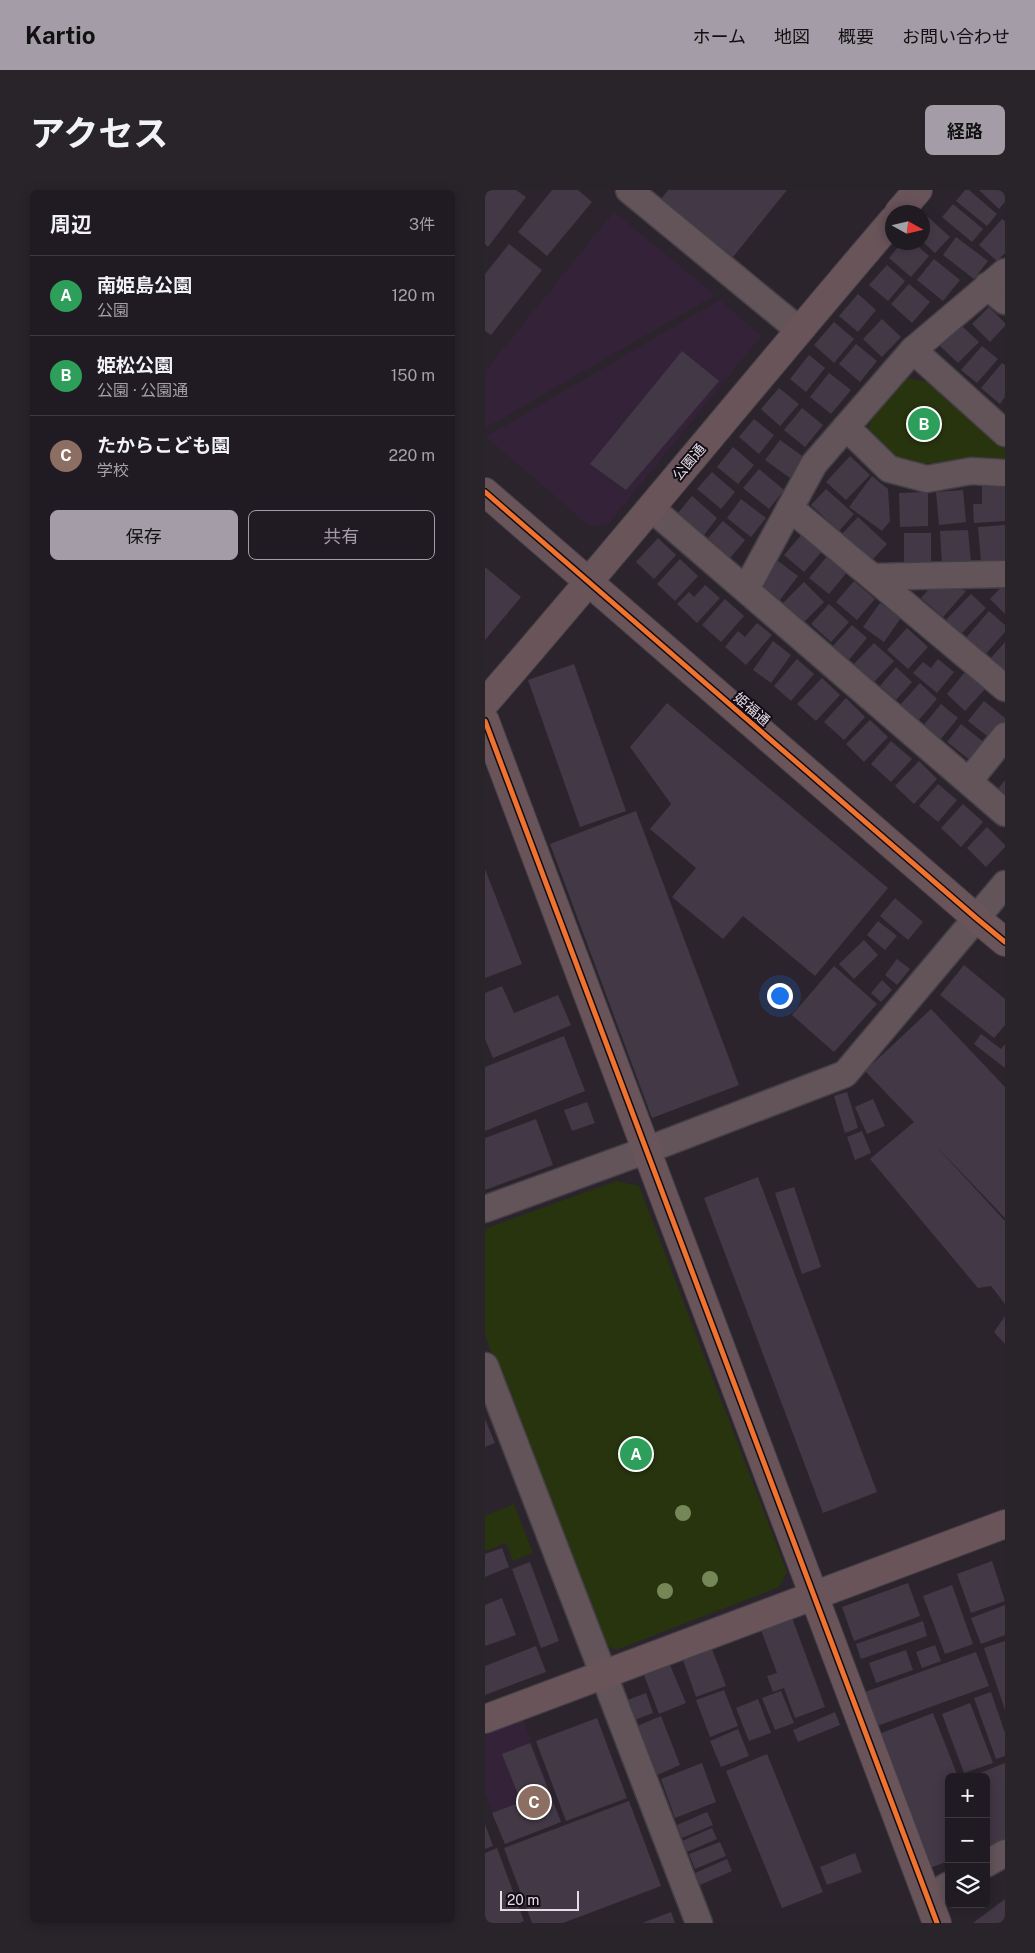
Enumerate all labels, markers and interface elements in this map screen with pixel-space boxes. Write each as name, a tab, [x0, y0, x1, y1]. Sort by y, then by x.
text: Kartio	[25, 21, 96, 49]
text: ホーム	[693, 26, 746, 47]
text: 地図	[774, 26, 810, 47]
text: 概要	[838, 26, 874, 47]
text: お問い合わせ	[902, 26, 1010, 47]
button: 経路	[925, 105, 1005, 155]
text: アクセス	[30, 113, 168, 154]
north arrow	[885, 205, 930, 250]
text: 周辺	[50, 212, 92, 237]
text: 3件	[409, 215, 435, 234]
text: 南姫島公園	[97, 274, 192, 296]
text: A	[60, 286, 72, 305]
text: 120 m	[391, 286, 435, 305]
text: 公園	[97, 301, 129, 320]
text: 姫松公園	[97, 354, 173, 376]
text: B	[61, 366, 71, 385]
text: 150 m	[391, 366, 435, 385]
text: 公園 · 公園通	[97, 381, 188, 400]
pin: B	[908, 405, 940, 443]
text: たからこども園	[97, 434, 230, 456]
street label: 公園通	[669, 441, 709, 483]
text: C	[60, 446, 72, 465]
text: 220 m	[388, 446, 435, 465]
text: 学校	[97, 461, 129, 480]
button: 保存	[50, 510, 238, 560]
button: 共有	[248, 510, 435, 560]
street label: 姫福通	[731, 689, 773, 729]
your location	[767, 983, 793, 1009]
pin: A	[620, 1435, 652, 1473]
map controls	[945, 1773, 990, 1908]
button: +	[945, 1773, 990, 1818]
pin: C	[518, 1783, 550, 1821]
button: −	[945, 1818, 990, 1863]
button: layers	[945, 1863, 990, 1908]
scale bar	[500, 1888, 579, 1911]
text: 20 m	[507, 1892, 539, 1908]

